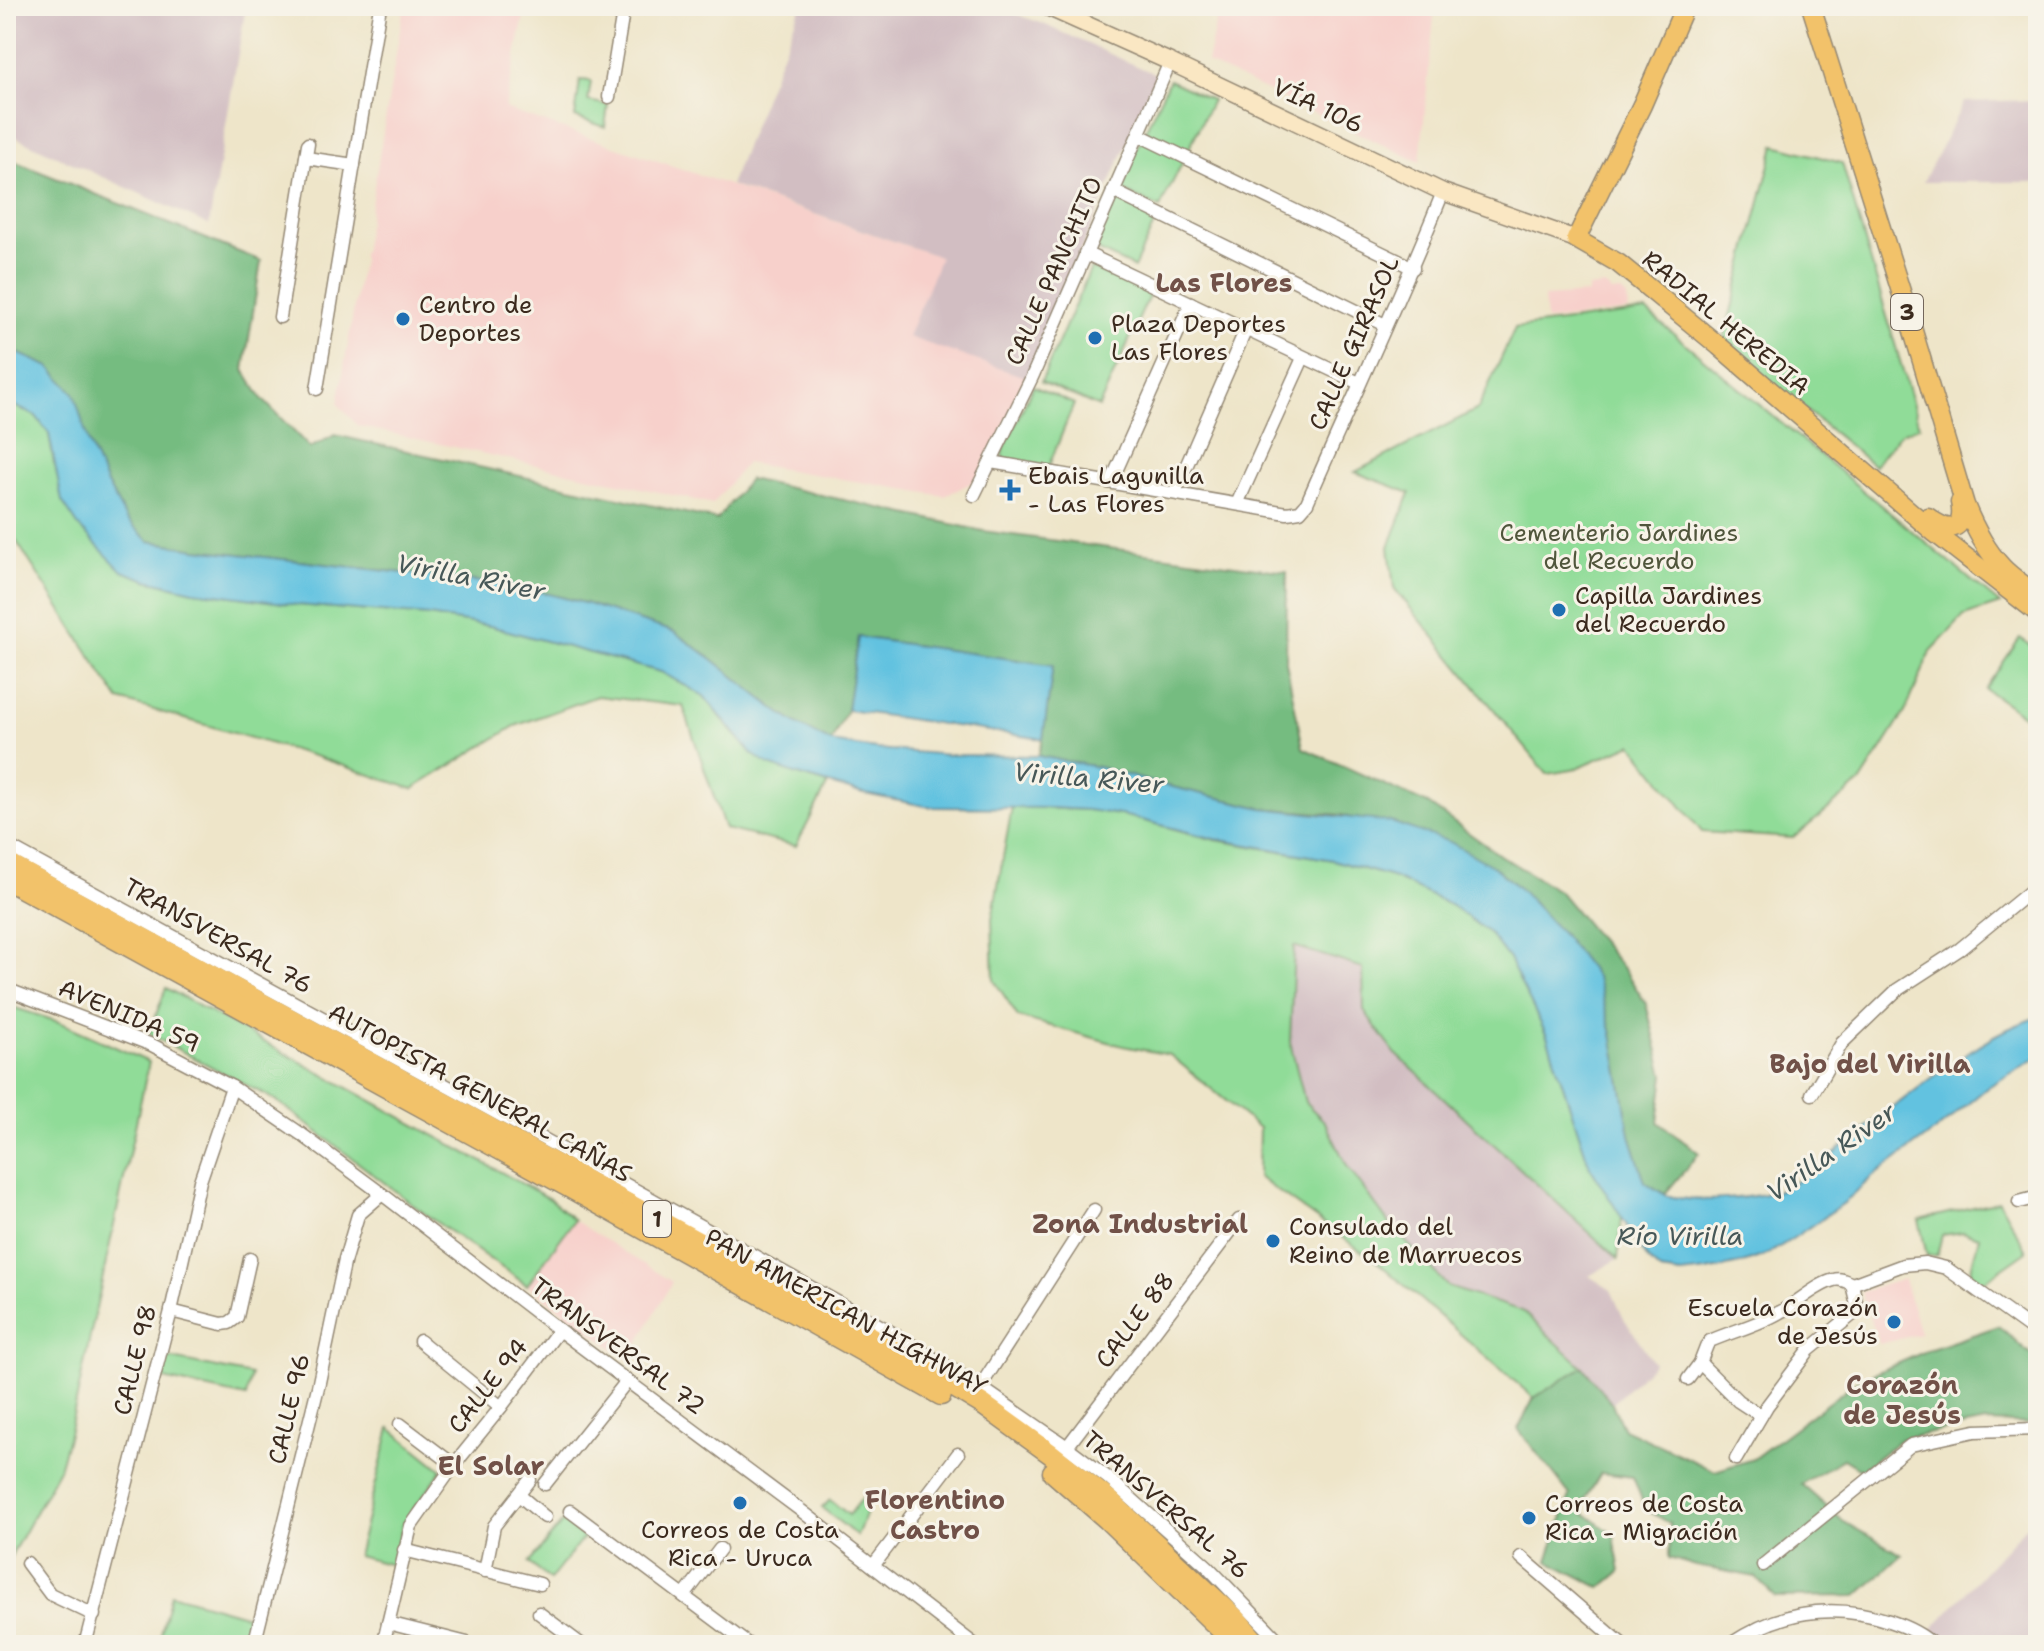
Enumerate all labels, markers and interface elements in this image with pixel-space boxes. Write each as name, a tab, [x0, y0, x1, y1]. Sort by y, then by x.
street label: VÍA 106	[1267, 71, 1369, 141]
street label: CALLE PANCHITO	[998, 172, 1110, 370]
street label: RADIAL HEREDIA	[1635, 243, 1817, 403]
street label: CALLE GIRASOL	[1301, 251, 1407, 435]
district label: Las Flores	[1155, 265, 1293, 300]
place label: Centro de Deportes	[419, 289, 533, 349]
road number: 3	[1891, 294, 1923, 330]
place label: Plaza Deportes Las Flores	[1111, 308, 1286, 368]
marker: Centro de Deportes	[394, 310, 412, 328]
marker: Plaza Deportes Las Flores	[1086, 329, 1104, 347]
place label: Ebais Lagunilla - Las Flores	[1028, 460, 1204, 520]
marker: Ebais Lagunilla - Las Flores	[999, 479, 1021, 501]
park label: Cementerio Jardines del Recuerdo	[1500, 517, 1738, 577]
water label: Virilla River	[394, 545, 549, 608]
place label: Capilla Jardines del Recuerdo	[1575, 580, 1762, 640]
marker: Capilla Jardines del Recuerdo	[1550, 601, 1568, 619]
water label: Virilla River	[1012, 753, 1167, 802]
street label: TRANSVERSAL 76	[118, 871, 318, 1001]
street label: AVENIDA 59	[54, 972, 204, 1060]
street label: AUTOPISTA GENERAL CAÑAS	[323, 996, 637, 1190]
district label: Bajo del Virilla	[1769, 1046, 1971, 1081]
water label: Virilla River	[1759, 1093, 1903, 1209]
road number: 1	[643, 1201, 671, 1237]
district label: Zona Industrial	[1032, 1206, 1248, 1241]
place label: Consulado del Reino de Marruecos	[1289, 1211, 1522, 1271]
water label: Río Virilla	[1617, 1218, 1743, 1253]
street label: PAN AMERICAN HIGHWAY	[699, 1221, 993, 1403]
marker: Consulado del Reino de Marruecos	[1264, 1232, 1282, 1250]
street label: CALLE 88	[1088, 1265, 1182, 1375]
street label: TRANSVERSAL 72	[524, 1270, 712, 1422]
place label: Escuela Corazón de Jesús	[1688, 1292, 1878, 1352]
street label: CALLE 98	[106, 1301, 164, 1419]
marker: Escuela Corazón de Jesús	[1885, 1313, 1903, 1331]
street label: CALLE 94	[441, 1332, 535, 1440]
street label: CALLE 96	[261, 1351, 317, 1467]
district label: Corazón de Jesús	[1843, 1367, 1961, 1432]
street label: TRANSVERSAL 76	[1076, 1424, 1256, 1586]
district label: El Solar	[437, 1448, 545, 1483]
district label: Florentino Castro	[865, 1482, 1005, 1547]
place label: Correos de Costa Rica - Migración	[1545, 1488, 1743, 1548]
marker: Correos de Costa Rica - Uruca	[731, 1494, 749, 1512]
marker: Correos de Costa Rica - Migración	[1520, 1509, 1538, 1527]
place label: Correos de Costa Rica - Uruca	[641, 1514, 839, 1574]

